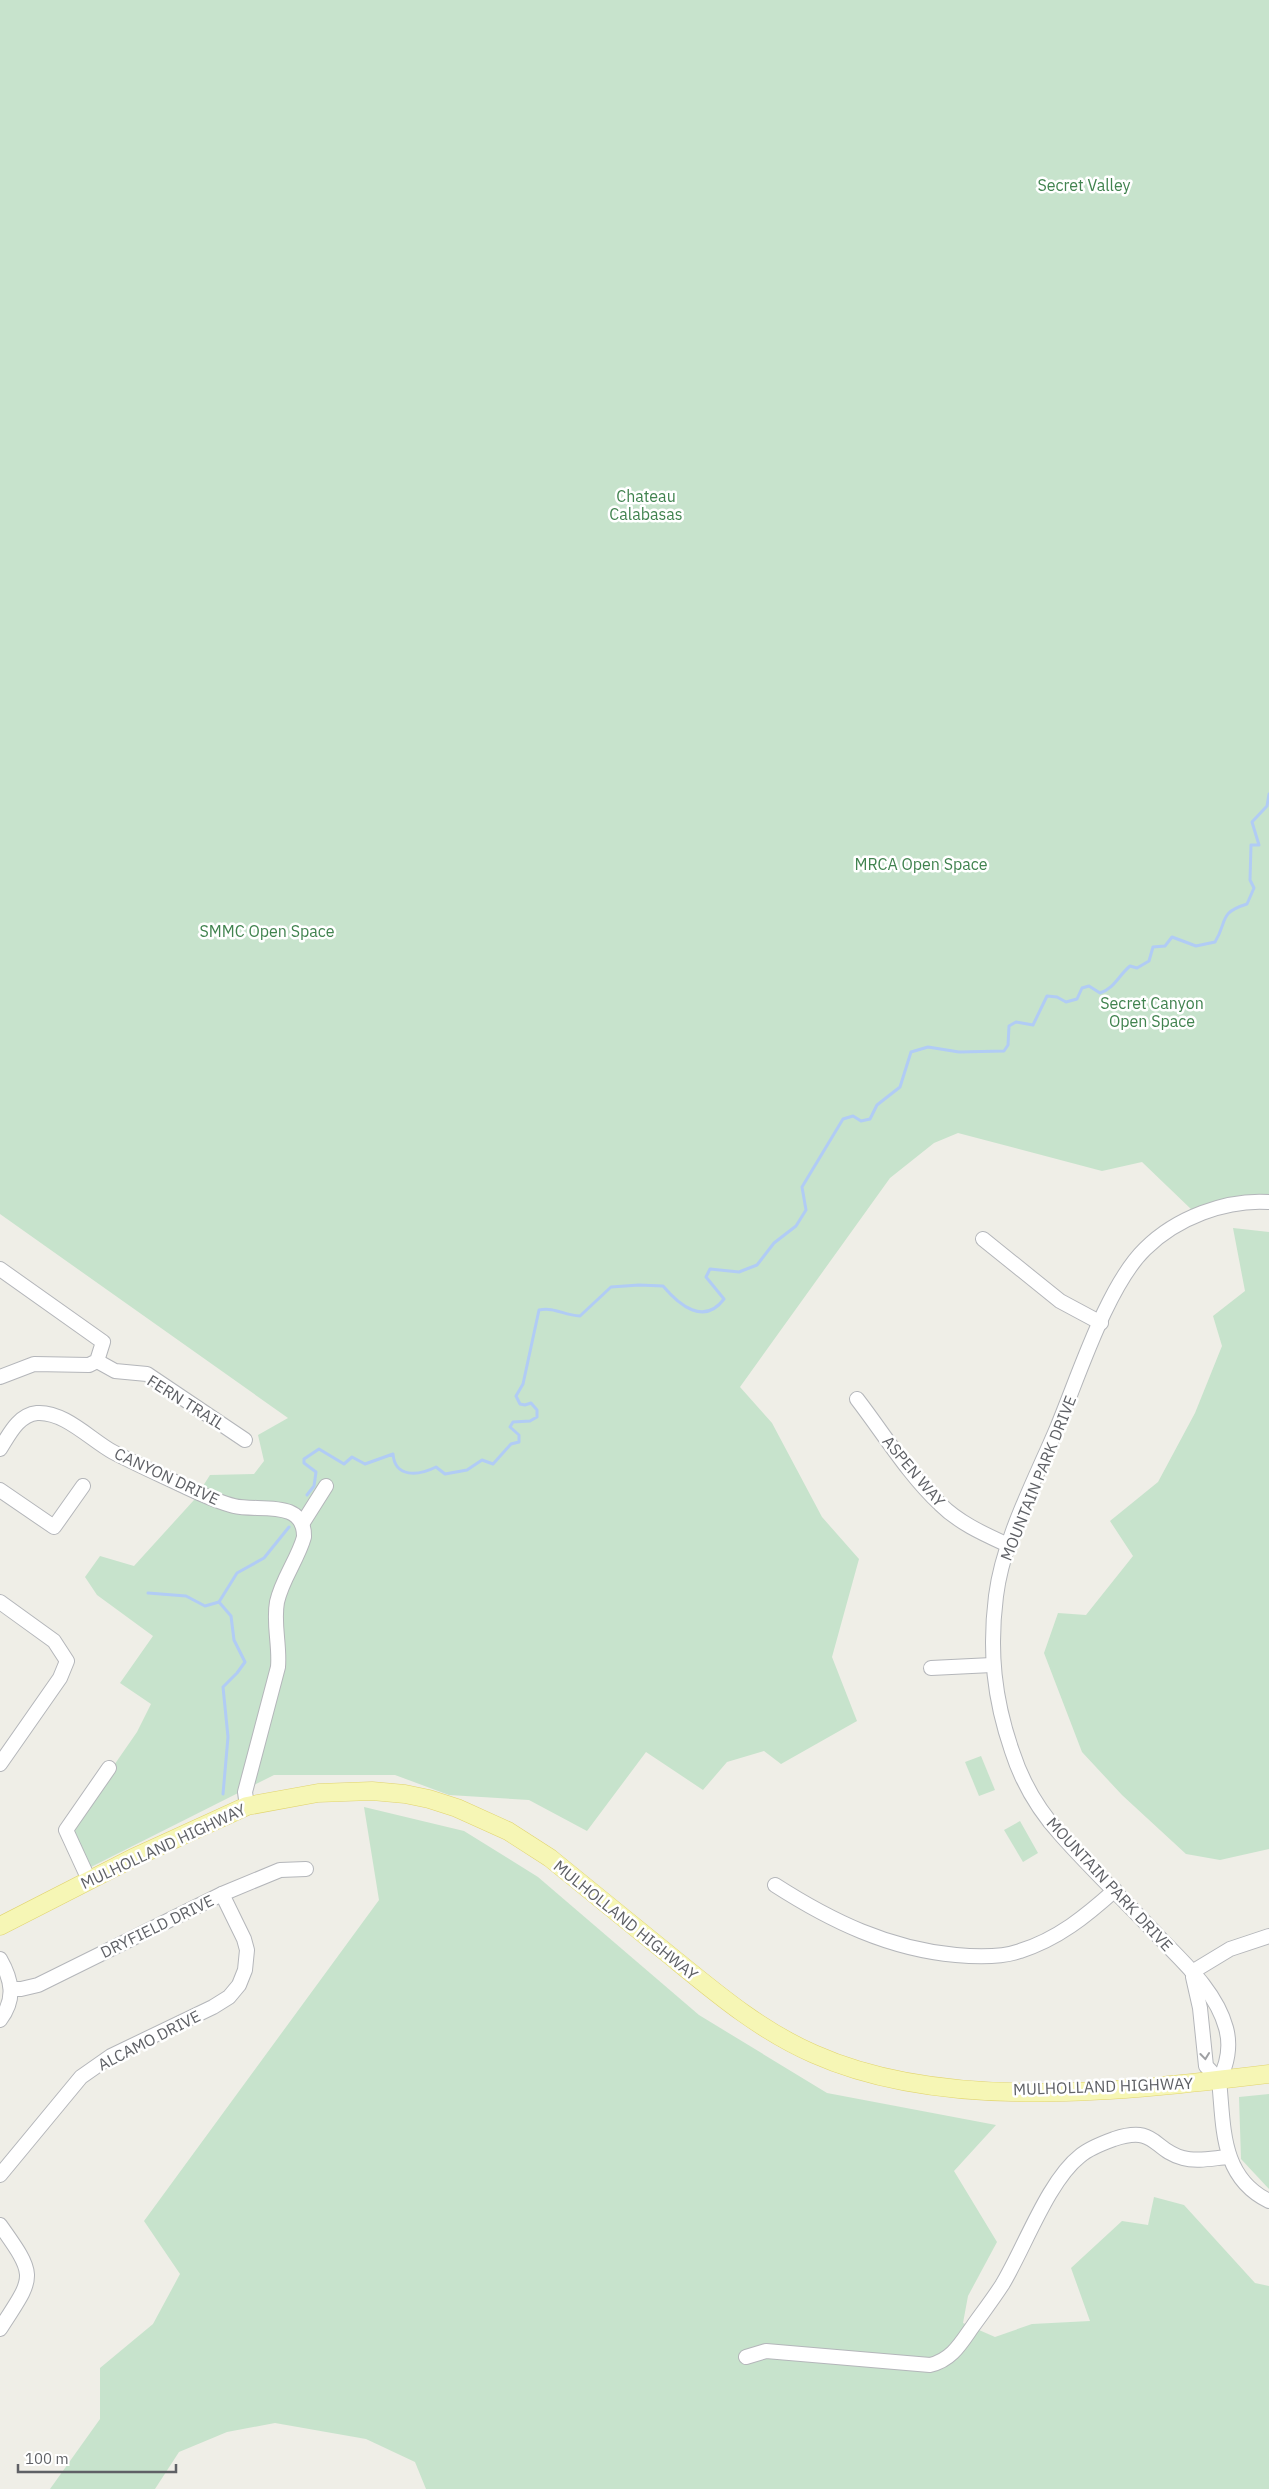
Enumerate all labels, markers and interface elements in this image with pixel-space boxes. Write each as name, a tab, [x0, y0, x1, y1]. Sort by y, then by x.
park label: Secret Valley	[1037, 175, 1131, 195]
park label: Chateau Calabasas	[609, 486, 683, 524]
park label: MRCA Open Space	[854, 854, 988, 874]
park label: SMMC Open Space	[199, 921, 335, 941]
park label: Secret Canyon Open Space	[1100, 993, 1204, 1031]
street label: FERN TRAIL	[144, 1370, 228, 1434]
street label: MOUNTAIN PARK DRIVE	[996, 1393, 1080, 1563]
street label: ASPEN WAY	[878, 1431, 950, 1511]
street label: CANYON DRIVE	[111, 1443, 223, 1509]
street label: MULHOLLAND HIGHWAY	[77, 1799, 249, 1893]
street label: MOUNTAIN PARK DRIVE	[1043, 1813, 1177, 1955]
street label: MULHOLLAND HIGHWAY	[550, 1856, 703, 1985]
street label: DRYFIELD DRIVE	[97, 1890, 217, 1962]
street label: ALCAMO DRIVE	[94, 2006, 204, 2074]
one-way arrow	[1200, 2052, 1211, 2060]
street label: MULHOLLAND HIGHWAY	[1013, 2073, 1194, 2099]
scale bar	[18, 2442, 175, 2474]
text: 100 m	[25, 2449, 69, 2468]

